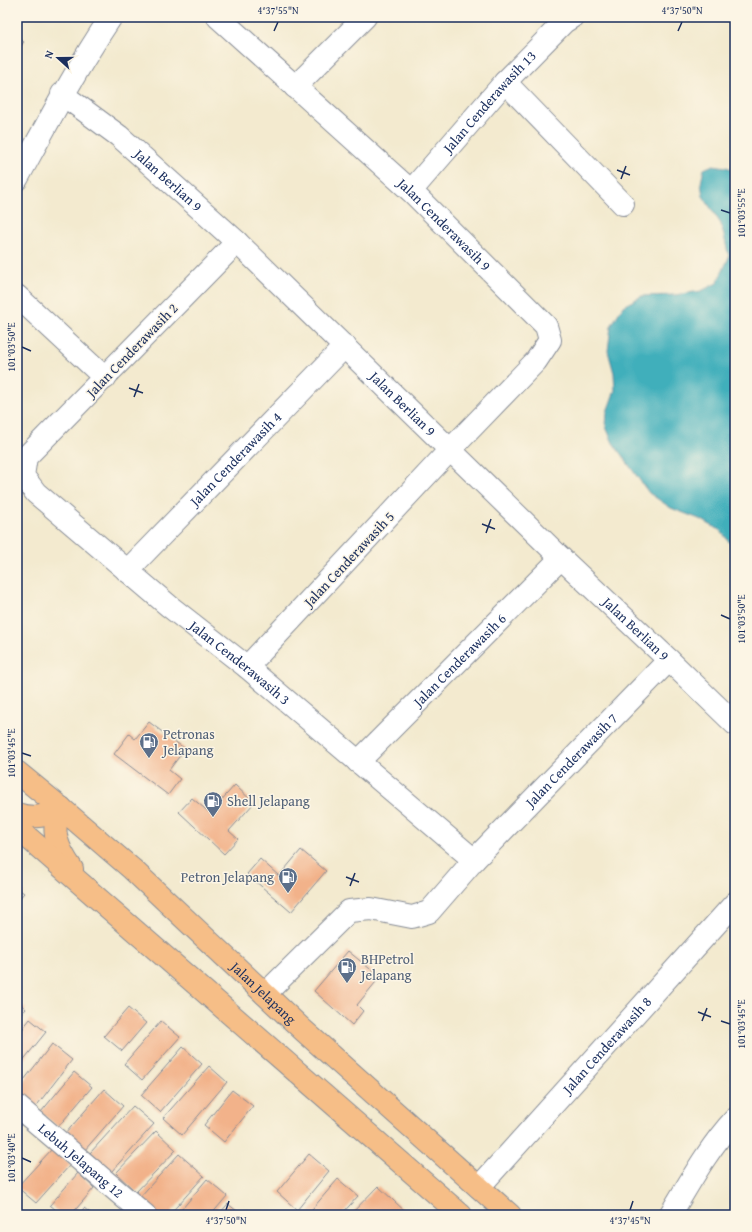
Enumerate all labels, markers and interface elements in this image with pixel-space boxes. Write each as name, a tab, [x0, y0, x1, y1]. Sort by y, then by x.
text: 4°37'55"N	[257, 3, 299, 18]
text: 4°37'50"N	[661, 3, 703, 18]
north arrow	[38, 38, 78, 78]
street label: Jalan Cenderawasih 13	[437, 46, 541, 159]
text: N	[40, 48, 58, 61]
street label: Jalan Berlian 9	[128, 143, 207, 216]
street label: Jalan Cenderawasih 9	[392, 172, 496, 276]
text: 101°03'55"E	[734, 188, 749, 238]
street label: Jalan Cenderawasih 2	[80, 298, 182, 403]
text: 101°03'50"E	[4, 322, 19, 372]
street label: Jalan Berlian 9	[364, 365, 440, 441]
street label: Jalan Cenderawasih 4	[184, 407, 286, 512]
street label: Jalan Cenderawasih 5	[298, 507, 399, 613]
street label: Jalan Berlian 9	[597, 591, 674, 665]
text: 101°03'50"E	[734, 594, 749, 644]
street label: Jalan Cenderawasih 6	[407, 609, 511, 712]
street label: Jalan Cenderawasih 3	[184, 614, 294, 709]
street label: Jalan Cenderawasih 7	[519, 708, 622, 813]
place label: Petronas Jelapang	[161, 724, 215, 760]
text: 101°03'45"E	[4, 728, 19, 778]
fuel station icon: Petronas Jelapang	[138, 731, 160, 759]
fuel station icon: Shell Jelapang	[202, 790, 224, 818]
place label: Shell Jelapang	[227, 791, 310, 811]
fuel station icon: Petron Jelapang	[277, 866, 299, 894]
place label: Petron Jelapang	[181, 867, 274, 887]
place label: BHPetrol Jelapang	[359, 949, 414, 985]
street label: Jalan Jelapang	[225, 956, 301, 1029]
fuel station icon: BHPetrol Jelapang	[336, 956, 358, 984]
street label: Jalan Cenderawasih 8	[556, 992, 656, 1099]
text: 101°03'45"E	[734, 999, 749, 1049]
street label: Lebuh Jelapang 12	[34, 1118, 128, 1203]
text: 101°03'40"E	[4, 1133, 19, 1183]
text: 4°37'50"N	[205, 1213, 247, 1228]
text: 4°37'45"N	[609, 1213, 651, 1228]

